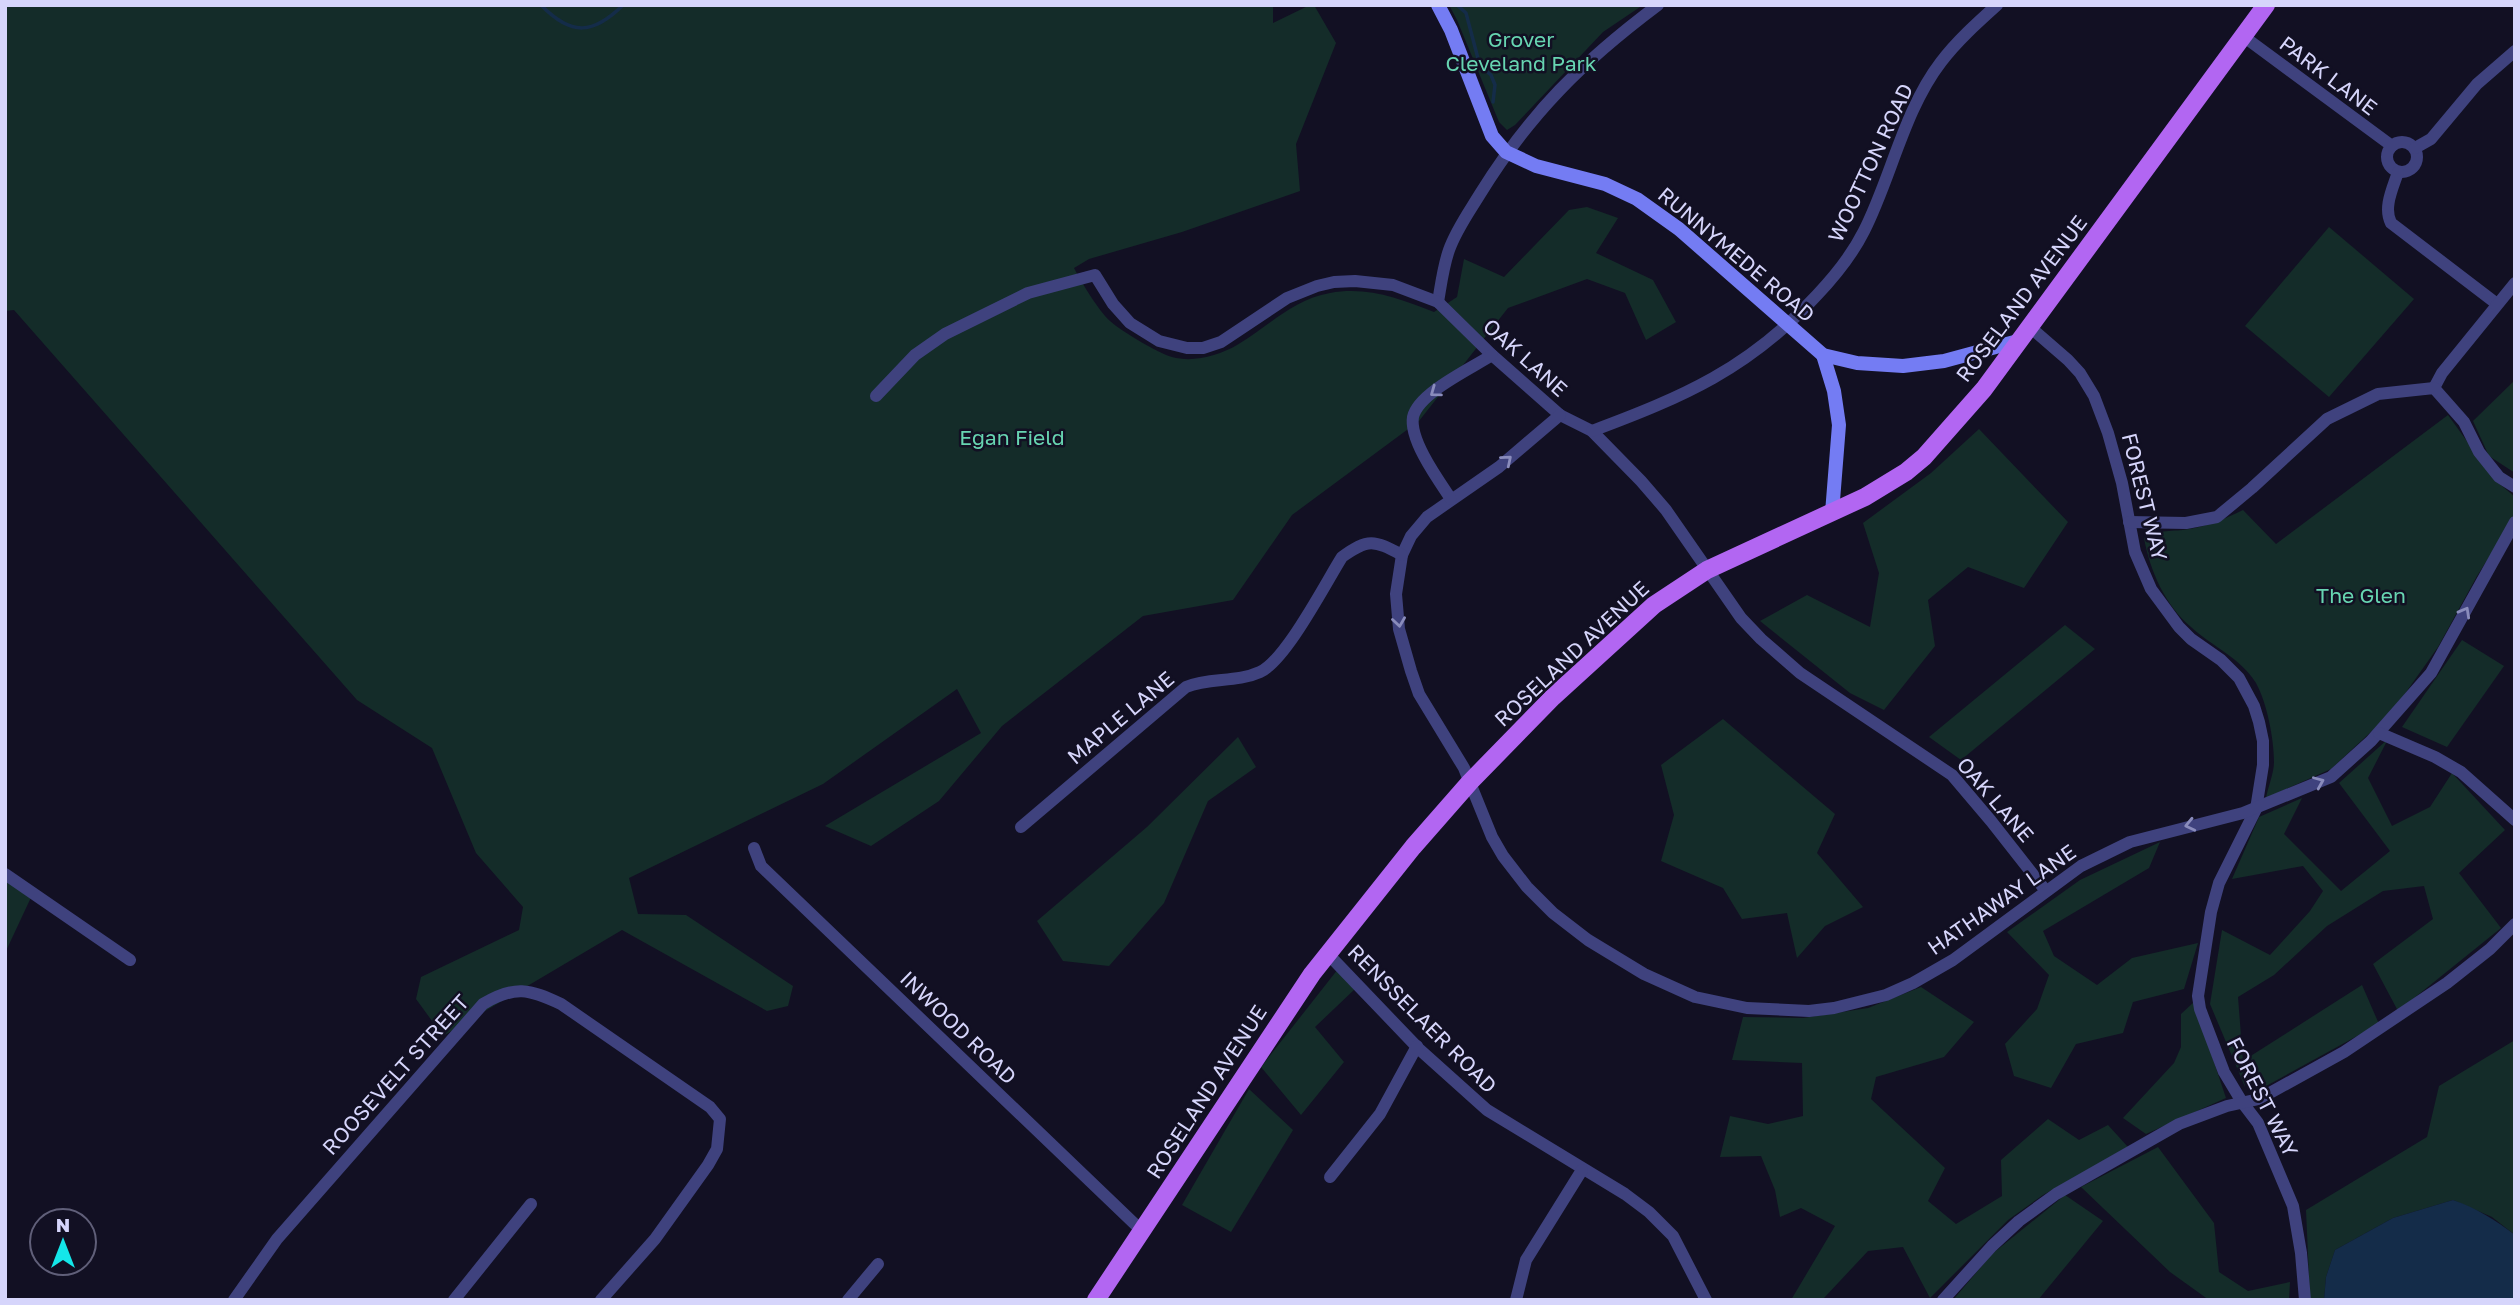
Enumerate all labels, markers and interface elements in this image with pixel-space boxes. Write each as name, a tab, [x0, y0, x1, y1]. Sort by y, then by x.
park label: Grover Cleveland Park	[1445, 26, 1597, 76]
street label: PARK LANE	[2275, 30, 2383, 120]
street label: WOOTTON ROAD	[1822, 79, 1918, 246]
street label: RUNNYMEDE ROAD	[1653, 181, 1820, 327]
street label: ROSELAND AVENUE	[1950, 210, 2092, 387]
street label: OAK LANE	[1478, 313, 1573, 402]
one-way arrow	[1430, 383, 1443, 396]
park label: Egan Field	[959, 424, 1065, 450]
street label: FOREST WAY	[2117, 430, 2174, 564]
one-way arrow	[1498, 456, 1511, 468]
street label: ROSELAND AVENUE	[1489, 575, 1654, 732]
park label: The Glen	[2316, 582, 2406, 608]
one-way arrow	[2457, 606, 2470, 619]
one-way arrow	[1391, 617, 1406, 628]
street label: MAPLE LANE	[1062, 665, 1179, 769]
street label: OAK LANE	[1952, 751, 2040, 847]
one-way arrow	[2313, 777, 2325, 791]
one-way arrow	[2184, 817, 2196, 832]
street label: HATHAWAY LANE	[1922, 838, 2081, 960]
street label: RENSSELAER ROAD	[1343, 938, 1503, 1098]
street label: INWOOD ROAD	[895, 965, 1022, 1089]
street label: ROOSEVELT STREET	[316, 989, 474, 1160]
street label: ROSELAND AVENUE	[1140, 1000, 1272, 1183]
street label: FOREST WAY	[2222, 1032, 2304, 1161]
north arrow	[28, 1207, 98, 1277]
text: N	[56, 1213, 70, 1236]

